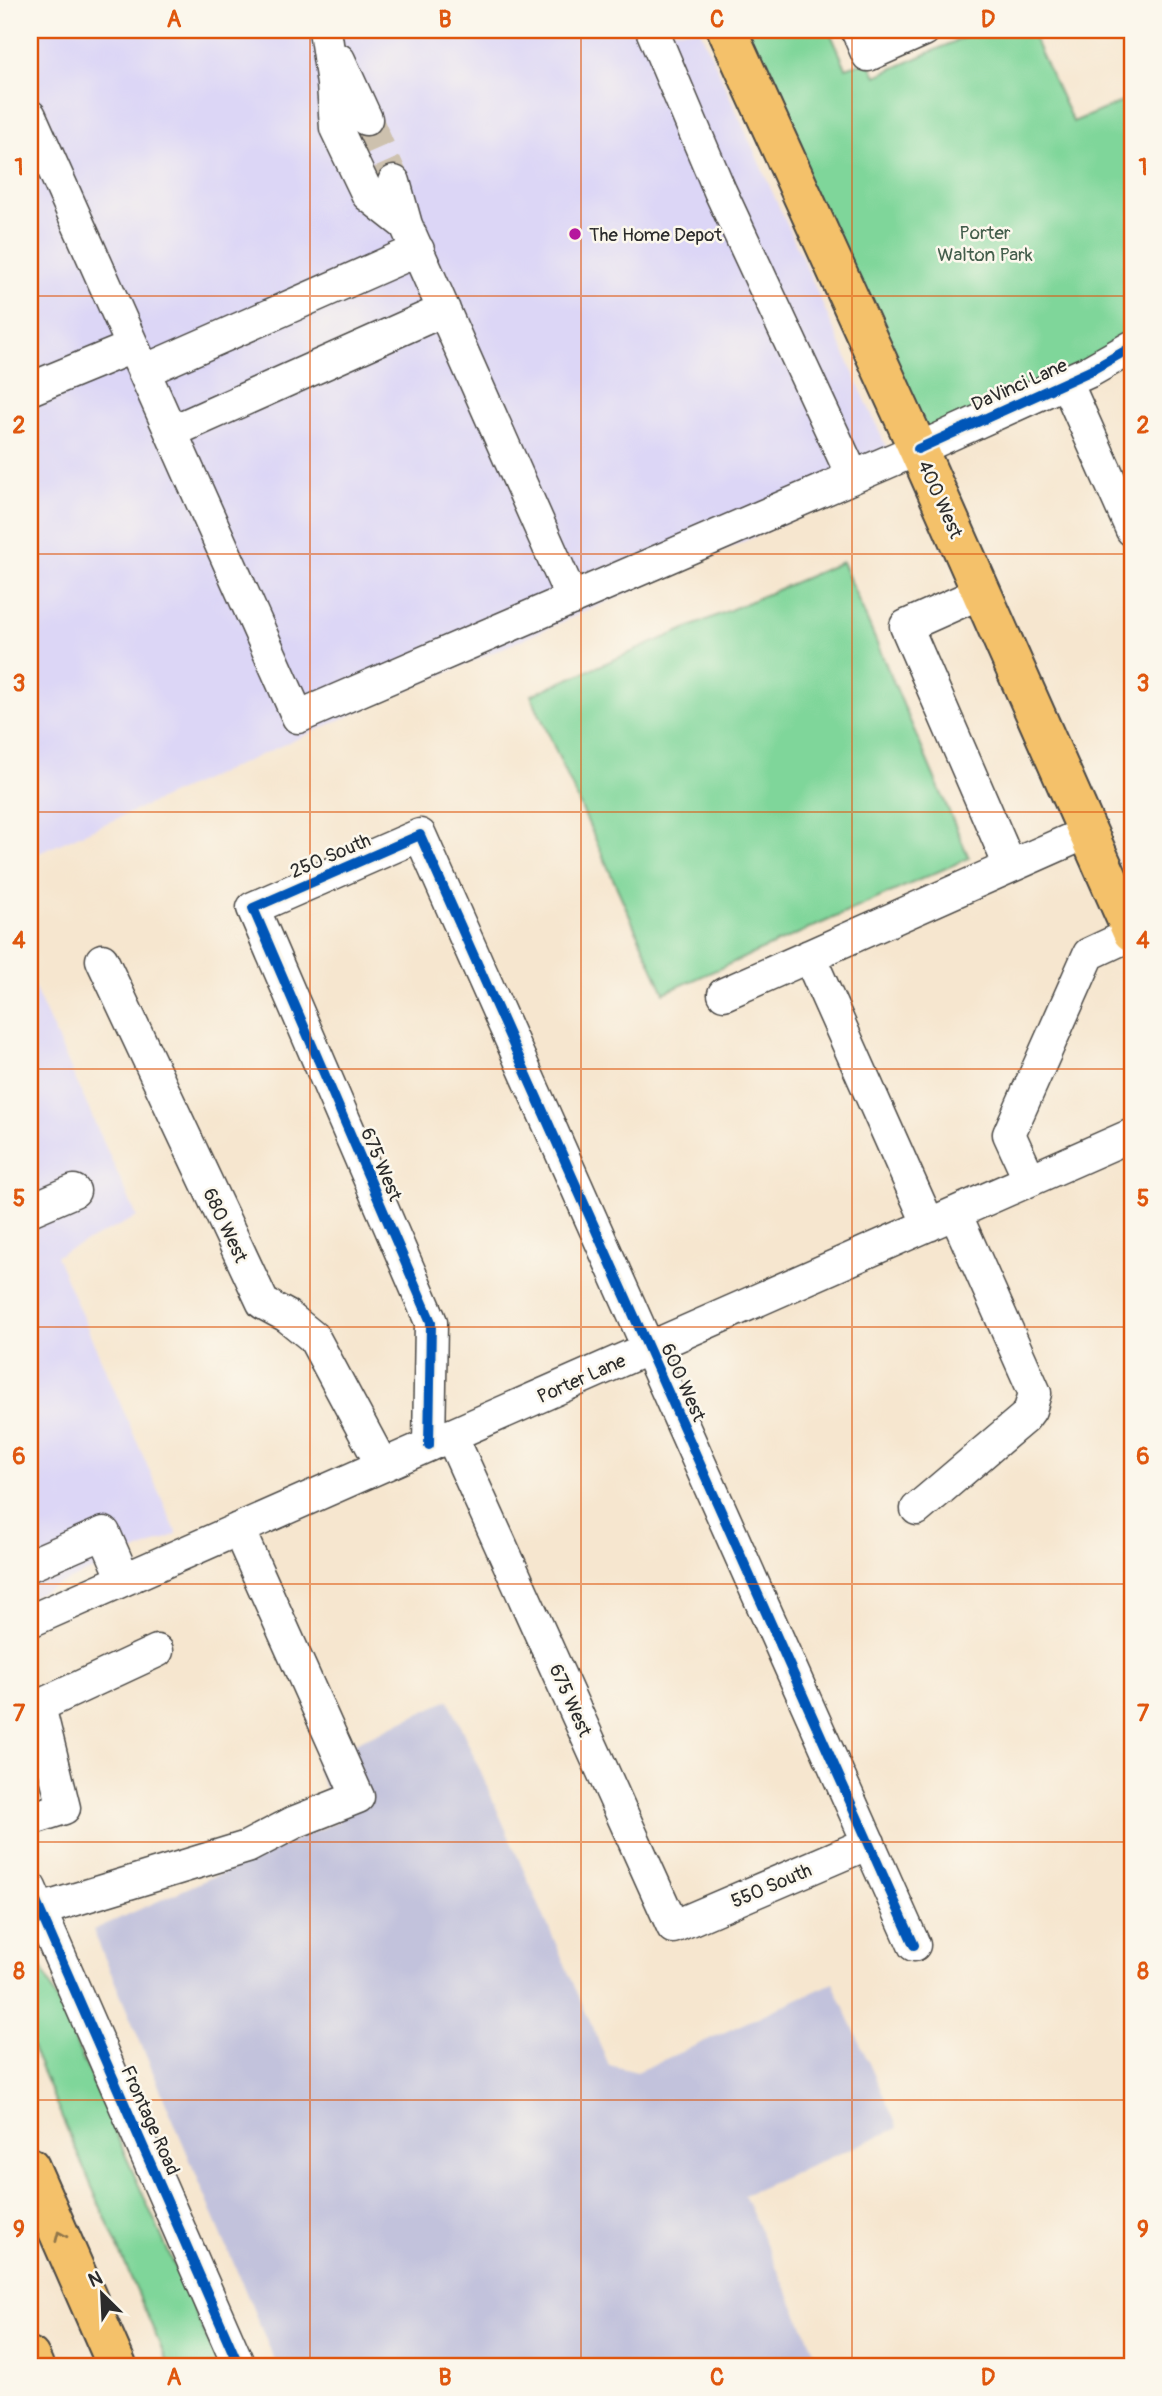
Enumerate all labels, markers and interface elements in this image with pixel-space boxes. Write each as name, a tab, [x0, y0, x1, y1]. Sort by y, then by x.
text: A	[167, 5, 182, 34]
text: B	[438, 5, 452, 34]
text: C	[710, 5, 724, 34]
text: D	[981, 5, 995, 34]
text: 1	[15, 153, 24, 182]
text: 1	[1139, 153, 1148, 182]
park label: Porter Walton Park	[937, 221, 1033, 267]
place label: The Home Depot	[589, 223, 722, 247]
marker: The Home Depot	[567, 226, 583, 242]
street label: DaVinci Lane	[968, 353, 1072, 417]
text: 2	[13, 411, 26, 440]
text: 2	[1137, 411, 1150, 440]
street label: 400 West	[912, 457, 968, 542]
text: 3	[13, 669, 25, 698]
text: 3	[1137, 669, 1149, 698]
street label: 250 South	[286, 828, 374, 884]
text: 4	[12, 926, 26, 955]
text: 4	[1136, 926, 1150, 955]
street label: 675 West	[355, 1124, 407, 1205]
text: 5	[13, 1184, 25, 1213]
street label: 680 West	[197, 1184, 253, 1267]
text: 5	[1137, 1184, 1149, 1213]
street label: 600 West	[655, 1340, 711, 1425]
street label: Porter Lane	[533, 1348, 630, 1409]
text: 6	[12, 1442, 26, 1471]
text: 6	[1136, 1442, 1150, 1471]
street label: 675 West	[543, 1660, 597, 1741]
text: 7	[13, 1699, 26, 1728]
text: 7	[1137, 1699, 1150, 1728]
street label: 550 South	[728, 1858, 815, 1914]
text: 8	[13, 1957, 25, 1986]
text: 8	[1137, 1957, 1149, 1986]
street label: Frontage Road	[115, 2062, 185, 2179]
text: 9	[13, 2215, 25, 2244]
text: 9	[1137, 2215, 1149, 2244]
one-way arrow	[54, 2231, 68, 2244]
north arrow	[66, 2260, 136, 2330]
text: N	[85, 2266, 106, 2293]
text: A	[167, 2363, 182, 2392]
text: B	[438, 2363, 452, 2392]
text: C	[710, 2363, 724, 2392]
text: D	[981, 2363, 995, 2392]

